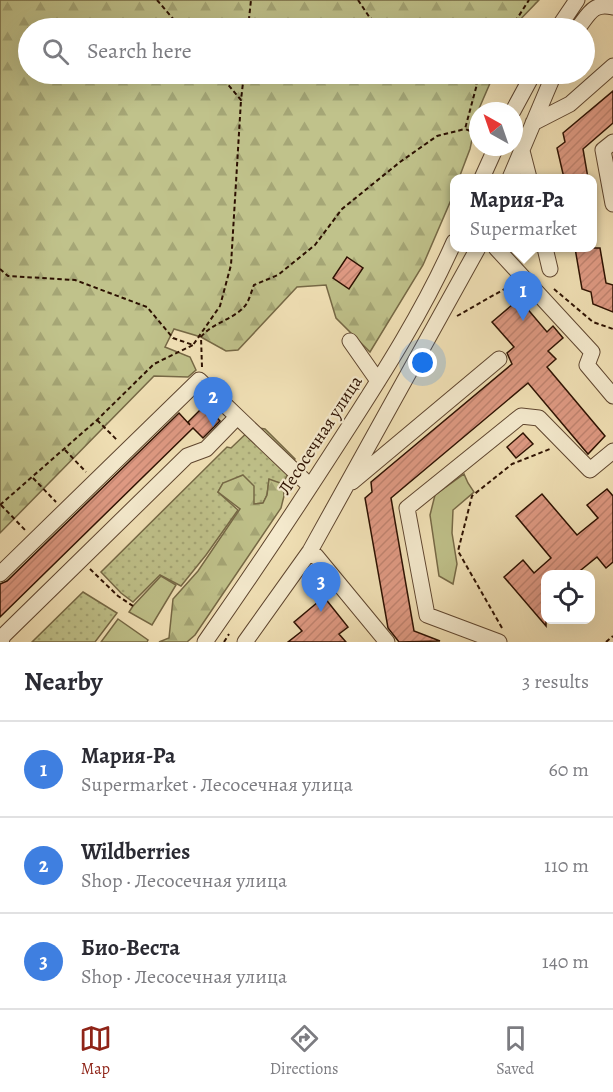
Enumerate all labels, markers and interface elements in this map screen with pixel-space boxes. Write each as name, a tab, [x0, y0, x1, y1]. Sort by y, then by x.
search box	[18, 18, 595, 84]
icon: search	[39, 35, 72, 68]
text: Search here	[87, 36, 192, 66]
north arrow	[469, 102, 523, 156]
popup	[450, 174, 597, 252]
text: Мария-Ра	[470, 185, 564, 215]
text: Supermarket	[470, 215, 577, 242]
pin: 1	[504, 272, 542, 321]
your location	[408, 348, 437, 377]
street label: Лесосечная улица	[272, 370, 368, 499]
pin: 2	[194, 378, 232, 427]
pin: 3	[302, 562, 340, 612]
map controls	[541, 570, 595, 624]
button: locate	[541, 570, 595, 624]
text: Nearby	[24, 664, 103, 699]
text: 3 results	[522, 668, 589, 695]
text: Мария-Ра	[81, 741, 175, 771]
text: 1	[40, 756, 47, 783]
text: 60 m	[549, 756, 589, 783]
text: Supermarket · Лесосечная улица	[81, 771, 353, 798]
text: Wildberries	[81, 837, 190, 867]
text: 2	[39, 852, 48, 879]
text: 110 m	[544, 852, 589, 879]
text: Shop · Лесосечная улица	[81, 867, 287, 894]
text: Био-Веста	[81, 933, 180, 963]
text: 3	[39, 948, 48, 975]
text: 140 m	[542, 948, 589, 975]
text: Shop · Лесосечная улица	[81, 963, 287, 990]
tab: Map	[79, 1022, 112, 1080]
tab: Directions	[270, 1022, 338, 1080]
tab: Saved	[496, 1022, 534, 1080]

